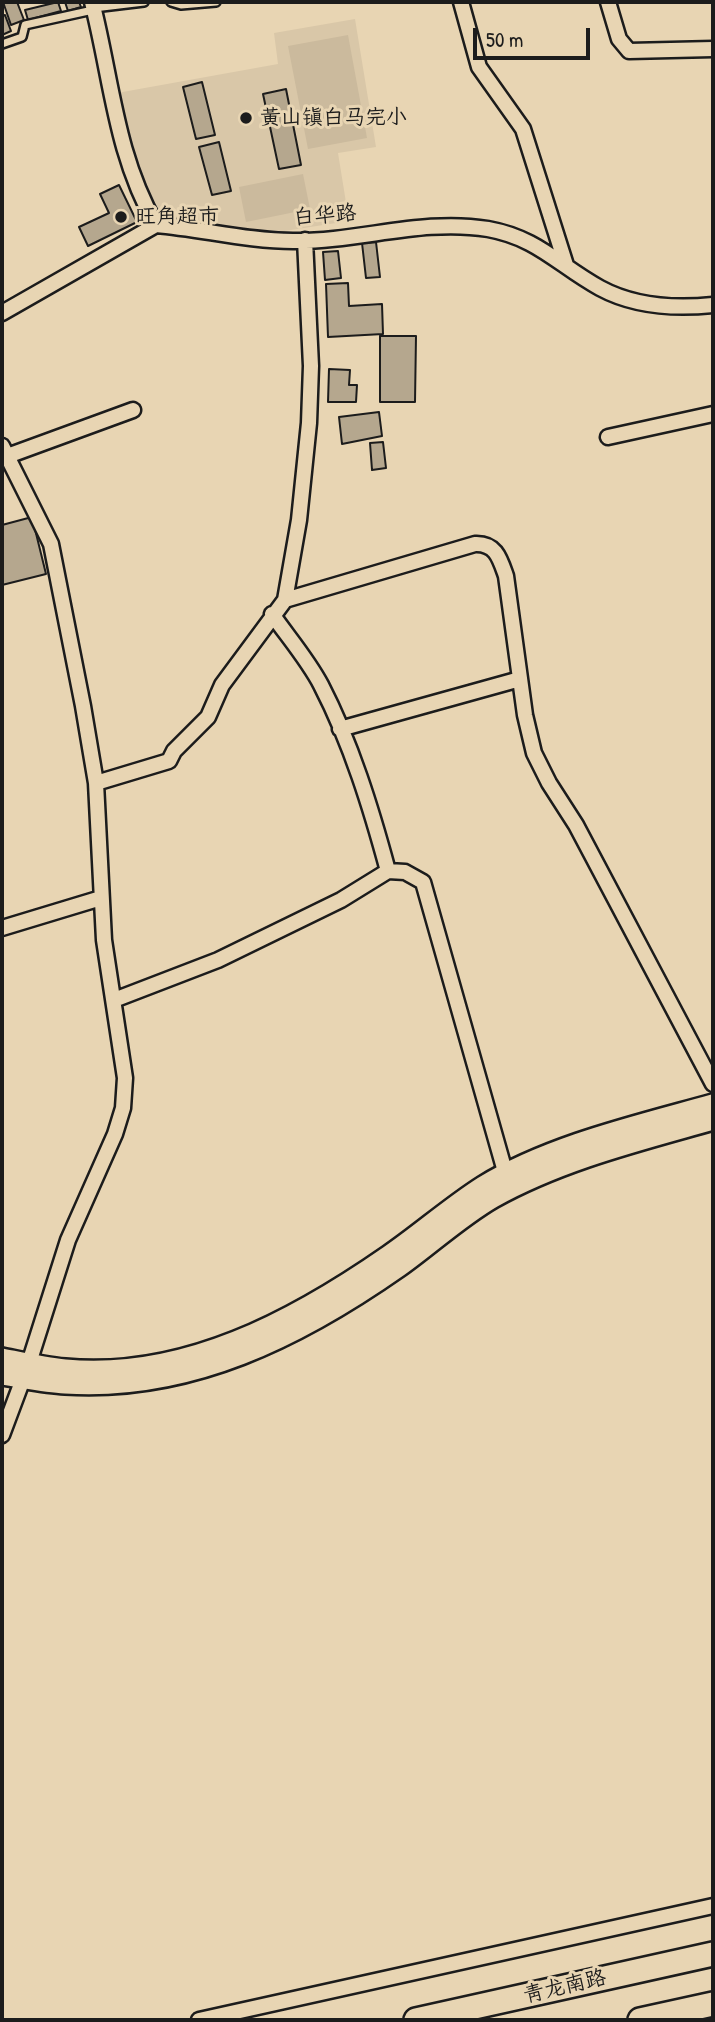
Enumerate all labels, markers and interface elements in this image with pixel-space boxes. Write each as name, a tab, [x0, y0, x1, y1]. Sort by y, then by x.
scale bar	[477, 14, 594, 58]
text: 50 m	[486, 25, 523, 54]
place label: 黄山镇白马完小	[260, 105, 407, 131]
marker: 黄山镇白马完小	[238, 110, 254, 126]
street label: 白华路	[293, 201, 357, 231]
place label: 旺角超市	[135, 204, 219, 230]
marker: 旺角超市	[113, 209, 129, 225]
street label: 青龙南路	[521, 1965, 609, 2009]

